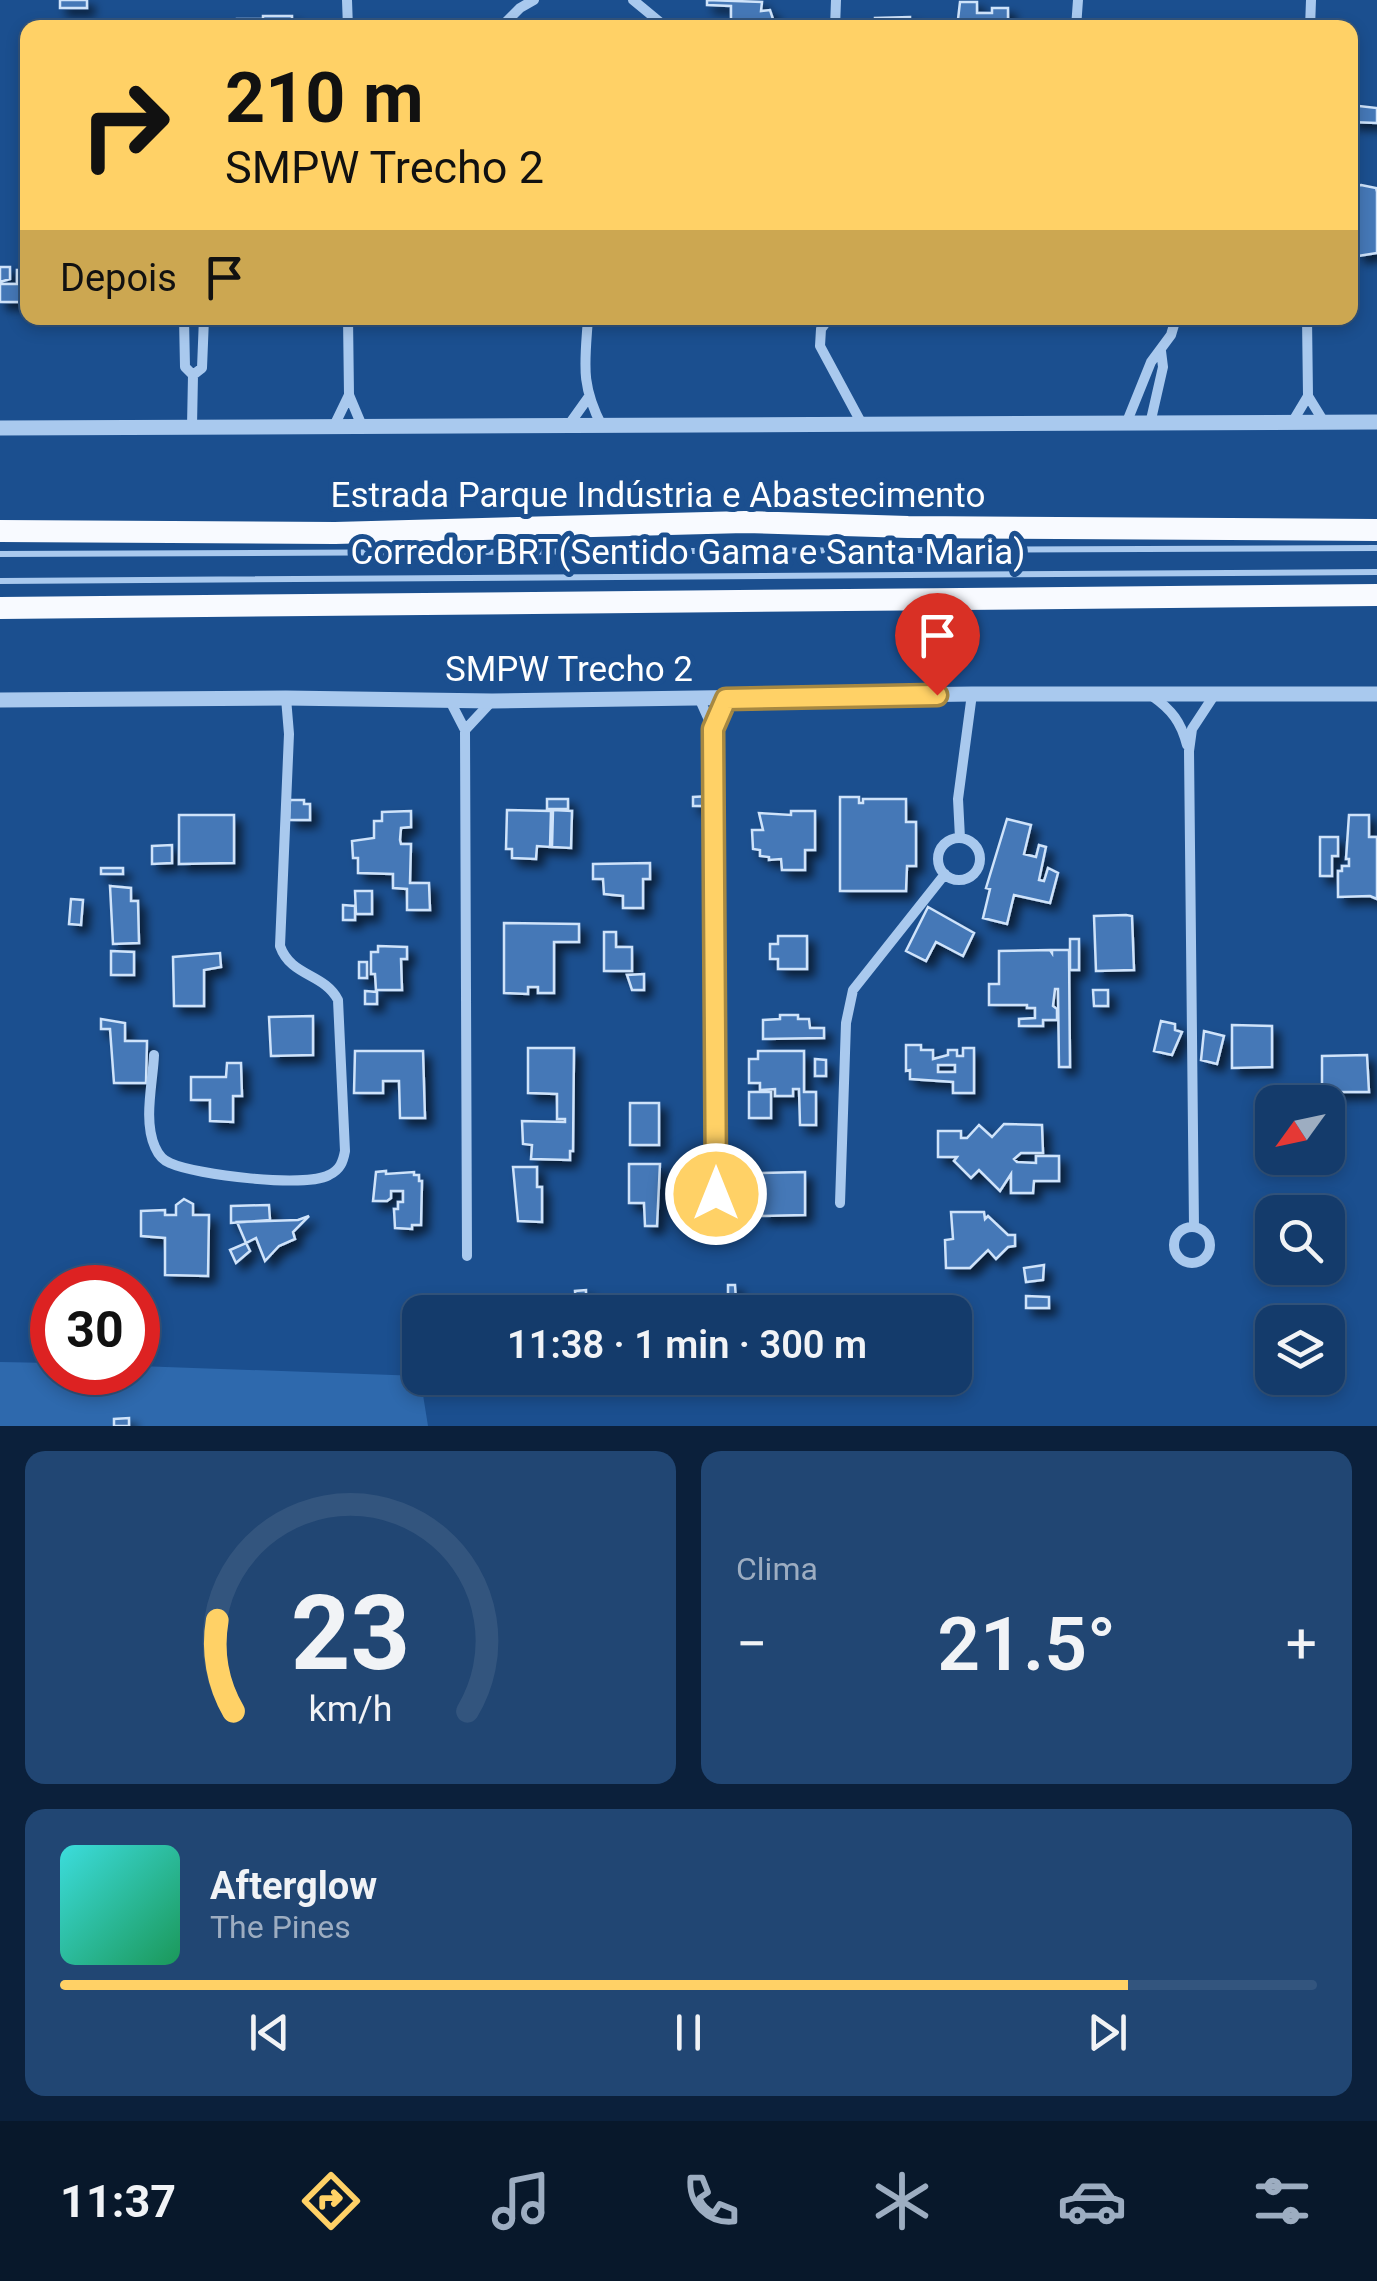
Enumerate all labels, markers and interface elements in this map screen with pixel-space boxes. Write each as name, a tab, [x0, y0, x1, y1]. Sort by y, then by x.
text: 210 m	[225, 57, 424, 139]
icon: right	[60, 60, 190, 190]
text: SMPW Trecho 2	[225, 141, 544, 194]
icon: arrive	[197, 250, 252, 305]
text: Depois	[60, 256, 177, 300]
street label: Estrada Parque Indústria e Abastecimento	[331, 475, 985, 516]
street label: Corredor BRT(Sentido Gama e Santa Maria)	[351, 532, 1025, 573]
pin	[895, 593, 980, 696]
icon: arrive	[910, 608, 965, 663]
street label: SMPW Trecho 2	[445, 649, 693, 690]
north arrow	[1255, 1085, 1345, 1175]
map controls	[1255, 1085, 1345, 1395]
position arrow	[664, 1142, 768, 1246]
button: search	[1255, 1195, 1345, 1285]
speed limit sign: 30	[30, 1265, 160, 1395]
button: layers	[1255, 1305, 1345, 1395]
text: 11:38 · 1 min · 300 m	[507, 1323, 867, 1367]
text: Clima	[736, 1550, 818, 1588]
text: 23	[291, 1573, 410, 1694]
text: 21.5°	[937, 1600, 1116, 1688]
text: −	[736, 1612, 767, 1676]
text: +	[1286, 1612, 1317, 1676]
text: km/h	[309, 1688, 392, 1730]
text: Afterglow	[210, 1864, 377, 1908]
text: The Pines	[210, 1908, 351, 1946]
icon: previous	[242, 2005, 297, 2060]
icon: pause	[661, 2005, 716, 2060]
icon: next	[1080, 2005, 1135, 2060]
icon: directions	[296, 2166, 366, 2236]
icon: music	[486, 2166, 556, 2236]
icon: phone	[676, 2166, 746, 2236]
icon: climate	[867, 2166, 937, 2236]
icon: car	[1057, 2166, 1127, 2236]
icon: filters	[1247, 2166, 1317, 2236]
text: 11:37	[60, 2175, 176, 2228]

